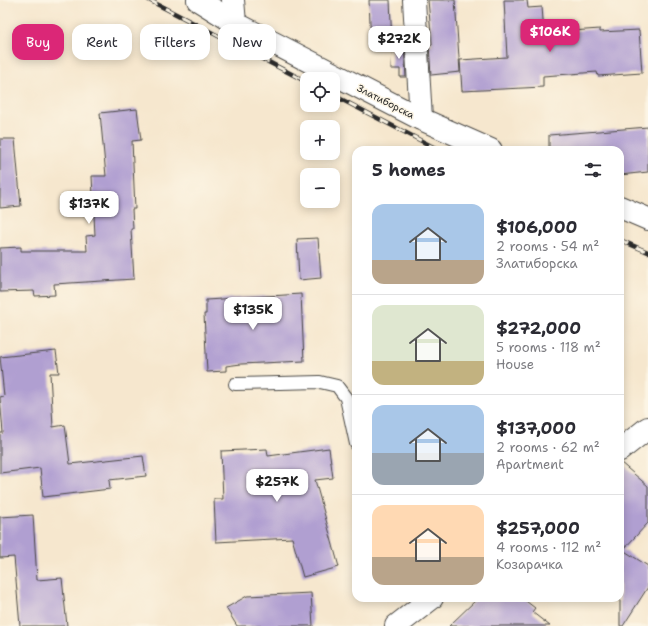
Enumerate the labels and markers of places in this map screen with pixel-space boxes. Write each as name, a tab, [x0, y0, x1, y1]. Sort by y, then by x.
pin: $106K	[522, 19, 578, 53]
pin: $272K	[371, 26, 427, 60]
pin: $137K	[61, 191, 117, 225]
pin: $135K	[225, 297, 281, 331]
pin: $257K	[249, 469, 305, 503]

